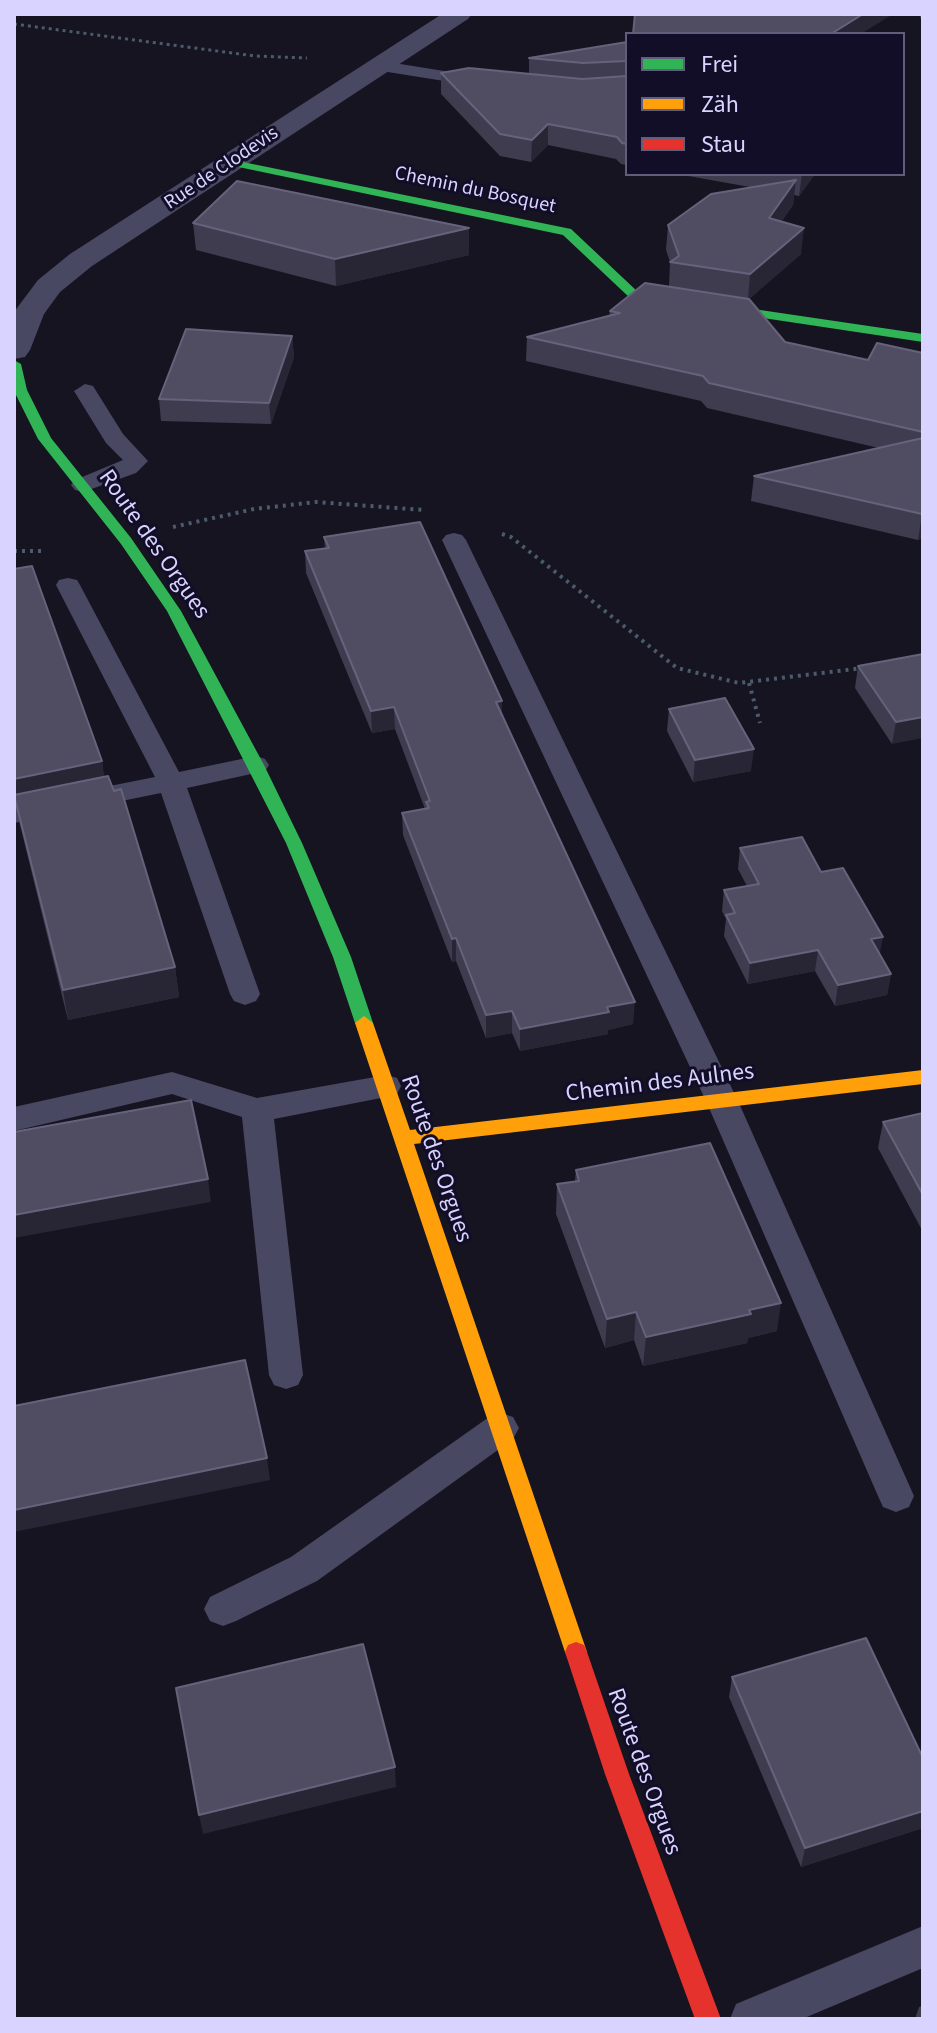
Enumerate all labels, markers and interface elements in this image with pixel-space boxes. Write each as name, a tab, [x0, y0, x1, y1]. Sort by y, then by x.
legend	[625, 32, 905, 176]
text: Frei	[701, 47, 738, 82]
text: Zäh	[701, 87, 739, 122]
street label: Rue de Clodevis	[160, 122, 284, 216]
text: Stau	[701, 127, 746, 162]
street label: Chemin du Bosquet	[392, 162, 558, 220]
street label: Route des Orgues	[91, 465, 215, 625]
street label: Chemin des Aulnes	[564, 1058, 756, 1110]
street label: Route des Orgues	[393, 1071, 477, 1247]
street label: Route des Orgues	[600, 1685, 686, 1859]

